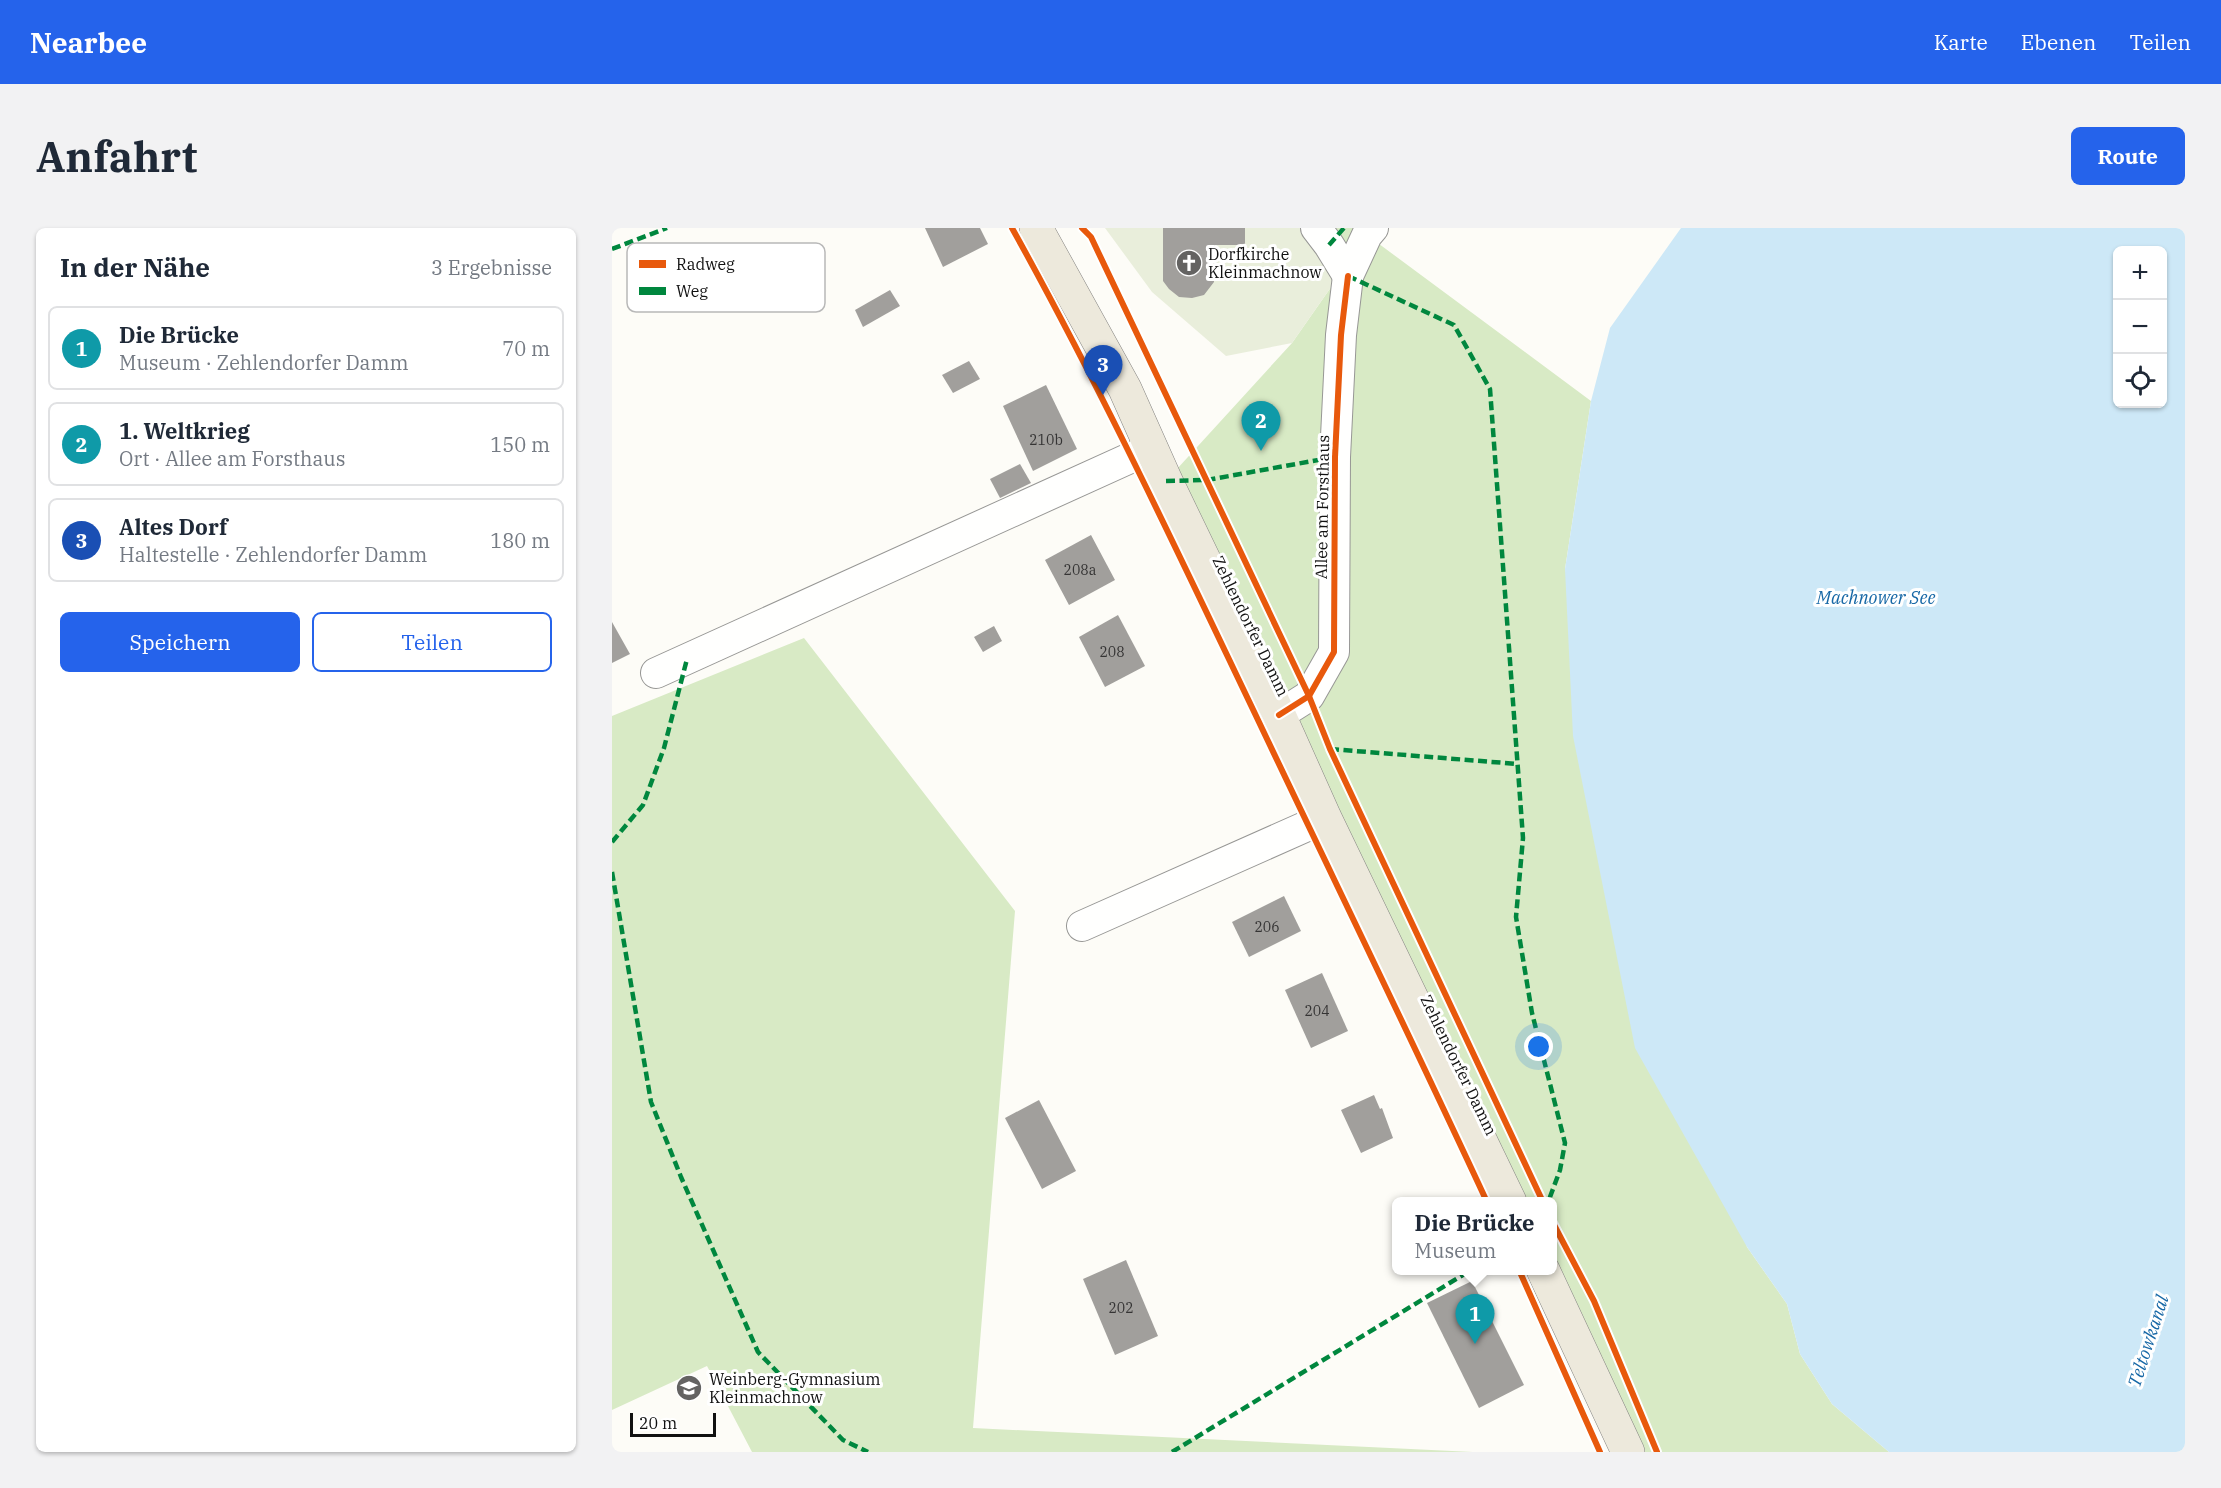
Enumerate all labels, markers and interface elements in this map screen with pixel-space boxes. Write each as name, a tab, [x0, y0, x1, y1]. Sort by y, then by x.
text: Nearbee	[30, 24, 147, 61]
text: Karte	[1934, 28, 1988, 56]
text: Ebenen	[2021, 28, 2096, 56]
text: Teilen	[2129, 28, 2191, 56]
button: Route	[2071, 127, 2185, 185]
text: Anfahrt	[36, 129, 197, 184]
legend	[627, 243, 825, 312]
place label: Dorfkirche Kleinmachnow	[1208, 244, 1322, 282]
map controls	[2113, 246, 2167, 408]
button: +	[2113, 246, 2167, 300]
church icon: Dorfkirche Kleinmachnow	[1174, 248, 1204, 278]
text: In der Nähe	[60, 250, 210, 284]
text: 3 Ergebnisse	[431, 254, 552, 281]
text: Radweg	[676, 254, 735, 274]
text: Weg	[676, 281, 708, 301]
button: −	[2113, 300, 2167, 354]
text: Die Brücke	[119, 320, 239, 349]
text: 1	[76, 335, 88, 362]
text: 70 m	[502, 335, 550, 362]
pin: 3	[1084, 346, 1122, 395]
text: Museum · Zehlendorfer Damm	[119, 349, 409, 376]
button: locate	[2113, 354, 2167, 408]
pin: 2	[1242, 402, 1280, 451]
text: 1. Weltkrieg	[119, 416, 250, 445]
text: 2	[76, 431, 88, 458]
text: 150 m	[490, 431, 550, 458]
house number: 210b	[1029, 431, 1063, 449]
street label: Allee am Forsthaus	[1311, 435, 1333, 579]
text: Ort · Allee am Forsthaus	[119, 445, 345, 472]
text: Altes Dorf	[119, 512, 227, 541]
text: 3	[76, 527, 88, 554]
text: 180 m	[490, 527, 550, 554]
text: Haltestelle · Zehlendorfer Damm	[119, 541, 427, 568]
street label: Zehlendorfer Damm	[1208, 553, 1294, 699]
house number: 208a	[1064, 561, 1097, 579]
water label: Machnower See	[1816, 586, 1935, 609]
button: Speichern	[60, 612, 300, 672]
button: Teilen	[312, 612, 552, 672]
house number: 208	[1099, 643, 1125, 661]
house number: 206	[1254, 918, 1280, 936]
street label: Zehlendorfer Damm	[1416, 992, 1502, 1138]
house number: 204	[1304, 1002, 1330, 1020]
your location	[1524, 1032, 1553, 1061]
popup	[1392, 1197, 1557, 1275]
text: Die Brücke	[1415, 1208, 1534, 1237]
text: Museum	[1415, 1237, 1496, 1264]
water label: Teltowkanal	[2122, 1291, 2174, 1390]
pin: 1	[1456, 1294, 1494, 1344]
house number: 202	[1108, 1299, 1134, 1317]
place label: Weinberg-Gymnasium Kleinmachnow	[709, 1369, 881, 1407]
school or university icon: Weinberg-Gymnasium Kleinmachnow	[674, 1373, 704, 1403]
scale bar	[630, 1410, 716, 1438]
text: 20 m	[639, 1413, 677, 1433]

